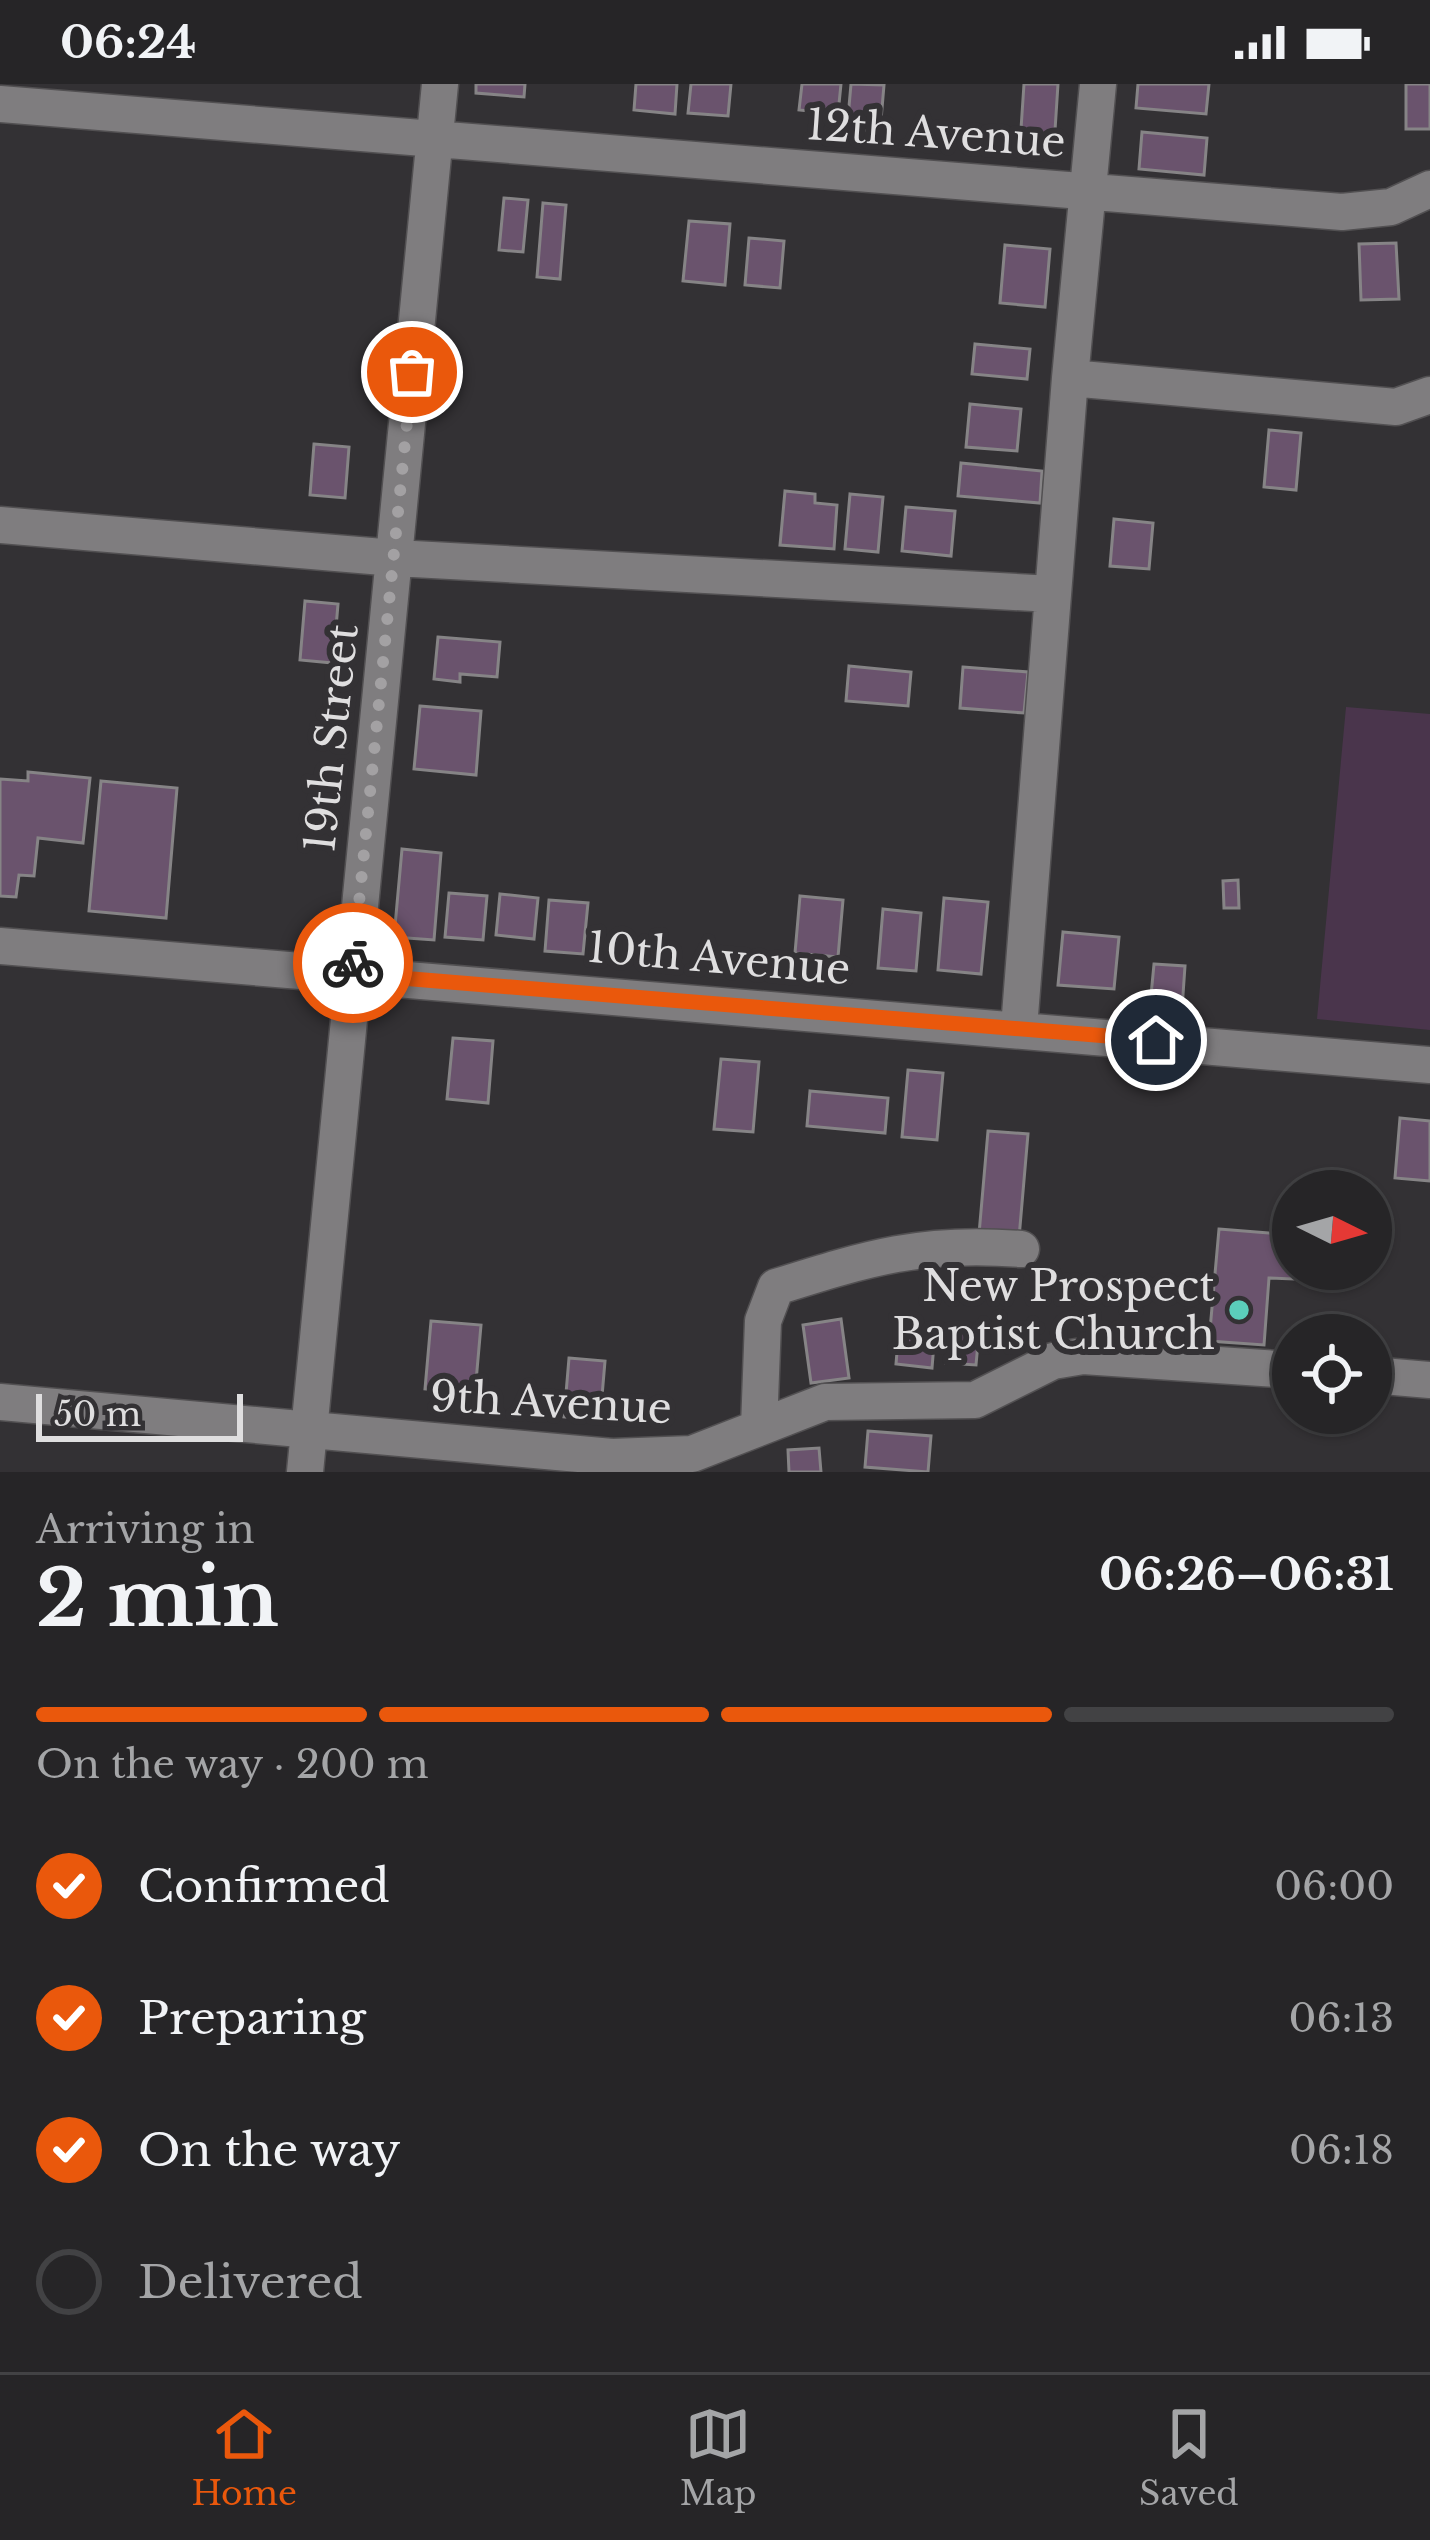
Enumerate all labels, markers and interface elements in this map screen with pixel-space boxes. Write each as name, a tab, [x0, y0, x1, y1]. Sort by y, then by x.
text: 06:24	[60, 14, 196, 70]
street label: 12th Avenue	[805, 98, 1067, 168]
pin	[361, 321, 463, 423]
icon: bag	[379, 339, 445, 405]
street label: 19th Street	[293, 621, 369, 855]
courier	[293, 903, 413, 1023]
street label: 10th Avenue	[585, 921, 853, 995]
icon: bike	[320, 930, 386, 996]
pin	[1105, 989, 1207, 1091]
icon: home	[1123, 1007, 1189, 1073]
north arrow	[1272, 1170, 1392, 1290]
map controls	[1272, 1170, 1392, 1434]
place label: New Prospect Baptist Church	[892, 1260, 1215, 1360]
marker: New Prospect Baptist Church	[1226, 1297, 1252, 1323]
button: locate	[1272, 1314, 1392, 1434]
street label: 9th Avenue	[429, 1370, 673, 1434]
scale bar	[36, 1388, 243, 1441]
text: 50 m	[54, 1394, 141, 1435]
text: Arriving in	[36, 1505, 255, 1554]
text: 06:26–06:31	[1099, 1546, 1394, 1602]
text: 2 min	[36, 1550, 279, 1647]
text: On the way · 200 m	[36, 1740, 429, 1789]
icon: check	[36, 1853, 102, 1919]
text: Confirmed	[138, 1858, 390, 1914]
text: 06:00	[1274, 1862, 1394, 1911]
icon: check	[36, 1985, 102, 2051]
text: Preparing	[138, 1990, 366, 2046]
text: 06:13	[1289, 1994, 1394, 2043]
icon: check	[36, 2117, 102, 2183]
text: On the way	[138, 2122, 401, 2178]
text: 06:18	[1289, 2126, 1394, 2175]
text: Delivered	[138, 2254, 363, 2310]
tab: Home	[191, 2401, 297, 2514]
tab: Map	[680, 2401, 756, 2514]
tab: Saved	[1139, 2401, 1239, 2514]

